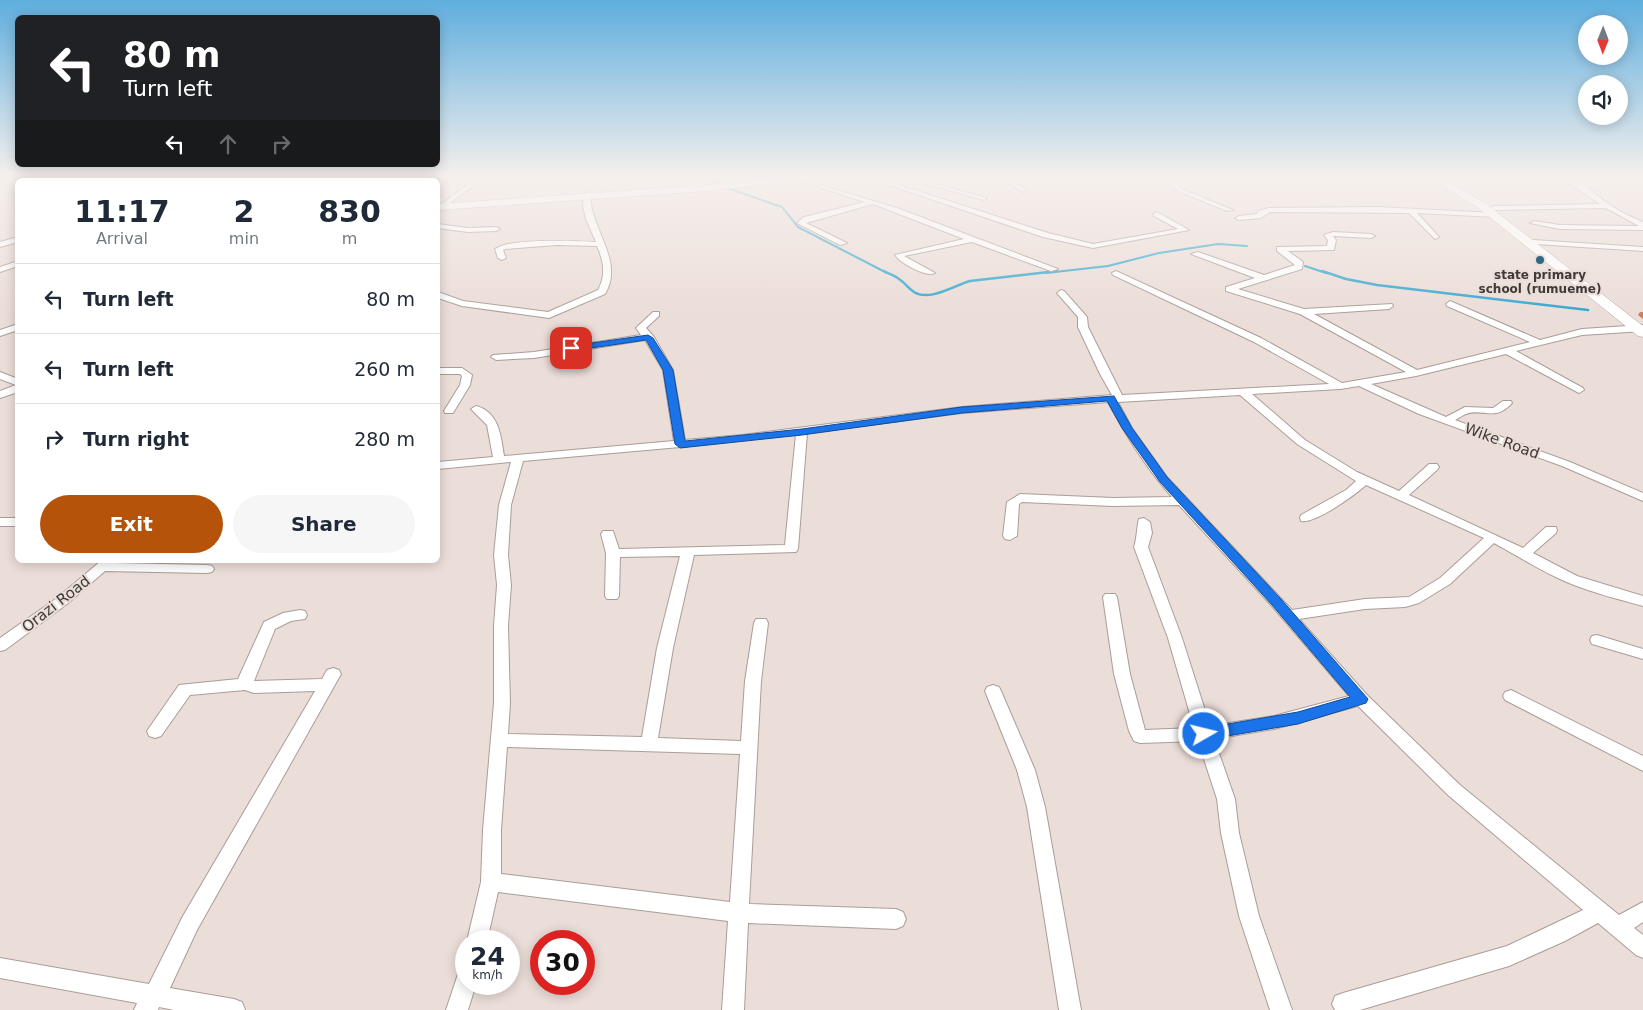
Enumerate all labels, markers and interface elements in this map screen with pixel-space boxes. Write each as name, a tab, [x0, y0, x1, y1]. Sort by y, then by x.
north arrow	[1578, 15, 1628, 65]
map controls	[1578, 15, 1628, 125]
icon: left	[40, 35, 105, 100]
text: 80 m	[123, 35, 220, 75]
button: sound	[1578, 75, 1628, 125]
text: Turn left	[123, 76, 212, 101]
icon: left	[161, 130, 189, 158]
icon: ahead	[214, 130, 242, 158]
icon: right	[267, 130, 295, 158]
text: 11:17	[74, 194, 170, 229]
text: 2	[233, 194, 254, 229]
text: 830	[318, 194, 381, 229]
text: Arrival	[96, 229, 148, 248]
text: min	[229, 229, 259, 248]
text: m	[342, 229, 357, 248]
marker: state primary school (rumueme)	[1534, 254, 1546, 266]
place label: state primary school (rumueme)	[1479, 268, 1601, 296]
icon: left	[40, 285, 68, 313]
text: Turn left	[83, 288, 174, 310]
text: 80 m	[366, 288, 415, 310]
pin	[550, 327, 592, 369]
icon: arrive	[557, 334, 585, 362]
icon: left	[40, 355, 68, 383]
text: Turn left	[83, 358, 174, 380]
text: 260 m	[354, 358, 415, 380]
street label: Wike Road	[1462, 419, 1542, 463]
icon: right	[40, 425, 68, 453]
text: Turn right	[83, 428, 189, 450]
text: 280 m	[354, 428, 415, 450]
button: Exit	[40, 495, 223, 553]
button: Share	[233, 495, 415, 553]
street label: Orazi Road	[18, 572, 94, 636]
position arrow	[1177, 707, 1229, 759]
speed limit sign: 30	[530, 930, 595, 995]
text: 24	[470, 942, 505, 971]
text: km/h	[472, 968, 503, 982]

